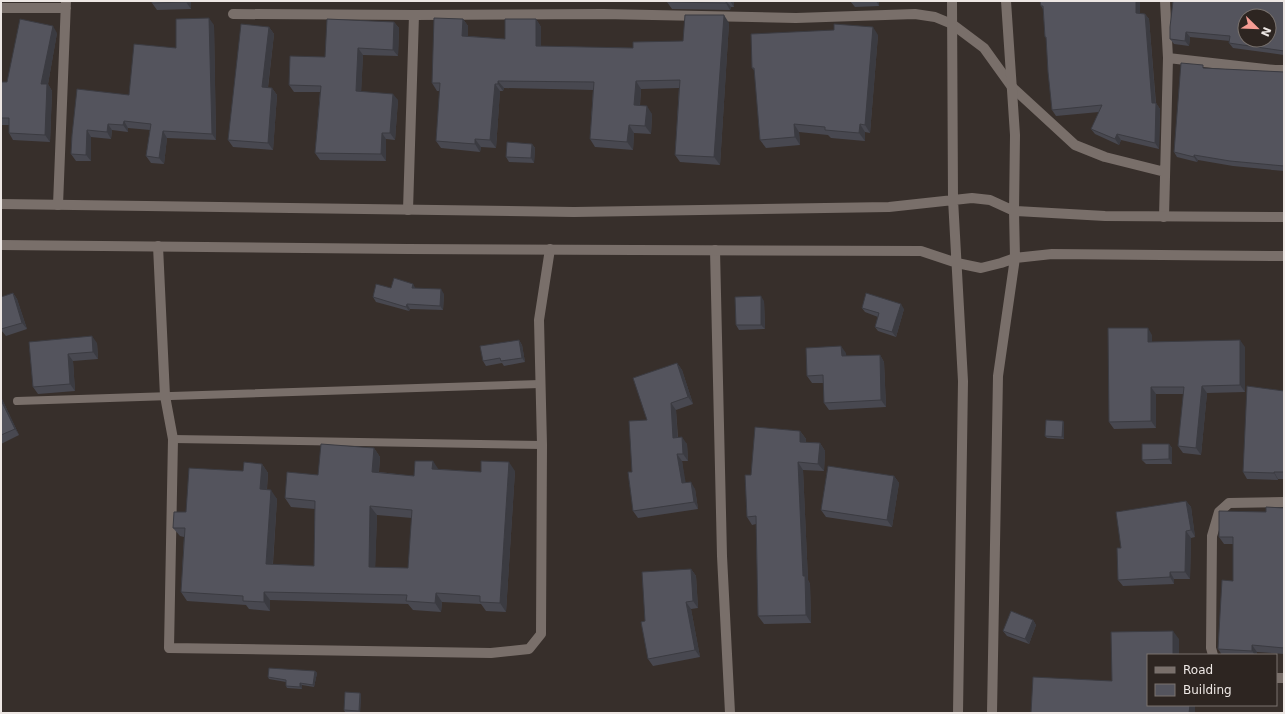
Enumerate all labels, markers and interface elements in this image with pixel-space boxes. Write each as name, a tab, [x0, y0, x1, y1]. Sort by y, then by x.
north arrow	[1237, 8, 1277, 48]
text: N	[1258, 25, 1274, 38]
legend	[1147, 654, 1277, 706]
text: Road	[1183, 663, 1213, 677]
text: Building	[1183, 683, 1232, 697]

